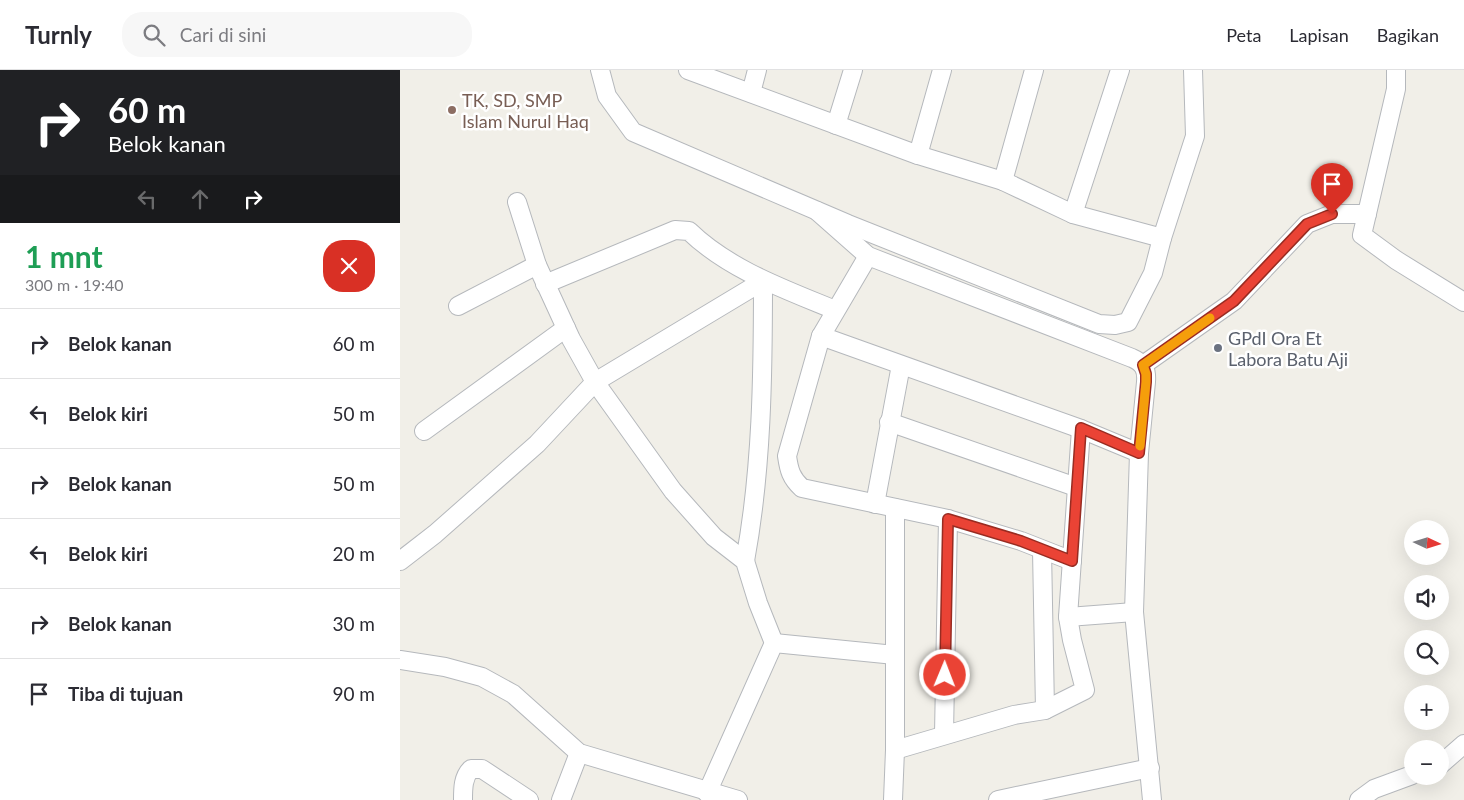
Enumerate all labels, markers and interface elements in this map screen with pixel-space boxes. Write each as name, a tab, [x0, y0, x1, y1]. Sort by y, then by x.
search box	[122, 12, 472, 57]
text: Turnly	[25, 20, 92, 49]
icon: search	[140, 21, 168, 49]
text: Cari di sini	[180, 23, 266, 46]
text: Peta	[1226, 24, 1261, 46]
text: Lapisan	[1289, 24, 1349, 46]
text: Bagikan	[1377, 24, 1439, 46]
text: 60 m	[108, 88, 186, 130]
place label: TK, SD, SMP Islam Nurul Haq	[462, 89, 589, 132]
icon: right	[25, 90, 90, 155]
marker: TK, SD, SMP Islam Nurul Haq	[446, 104, 458, 116]
text: Belok kanan	[108, 130, 226, 157]
pin	[1311, 163, 1353, 214]
icon: arrive	[1318, 170, 1346, 198]
icon: left	[133, 185, 161, 213]
icon: ahead	[186, 185, 214, 213]
icon: right	[239, 185, 267, 213]
text: 1 mnt	[25, 238, 103, 274]
button: close	[323, 240, 375, 292]
text: 300 m · 19:40	[25, 275, 124, 294]
place label: GPdI Ora Et Labora Batu Aji	[1228, 327, 1348, 370]
icon: right	[25, 330, 53, 358]
text: Belok kanan	[68, 332, 172, 355]
text: 60 m	[332, 332, 375, 355]
marker: GPdI Ora Et Labora Batu Aji	[1212, 342, 1224, 354]
icon: left	[25, 400, 53, 428]
text: Belok kiri	[68, 402, 148, 425]
text: 50 m	[332, 402, 375, 425]
icon: right	[25, 470, 53, 498]
text: Belok kanan	[68, 472, 172, 495]
text: 50 m	[332, 472, 375, 495]
north arrow	[1404, 520, 1449, 565]
map controls	[1404, 520, 1449, 785]
icon: left	[25, 540, 53, 568]
text: Belok kiri	[68, 542, 148, 565]
text: 20 m	[332, 542, 375, 565]
button: sound	[1404, 575, 1449, 620]
icon: right	[25, 610, 53, 638]
text: Belok kanan	[68, 612, 172, 635]
text: 30 m	[332, 612, 375, 635]
button: search	[1404, 630, 1449, 675]
position arrow	[918, 648, 970, 700]
icon: arrive	[25, 680, 53, 708]
text: Tiba di tujuan	[68, 682, 183, 705]
text: 90 m	[332, 682, 375, 705]
button: +	[1404, 685, 1449, 730]
button: −	[1404, 740, 1449, 785]

